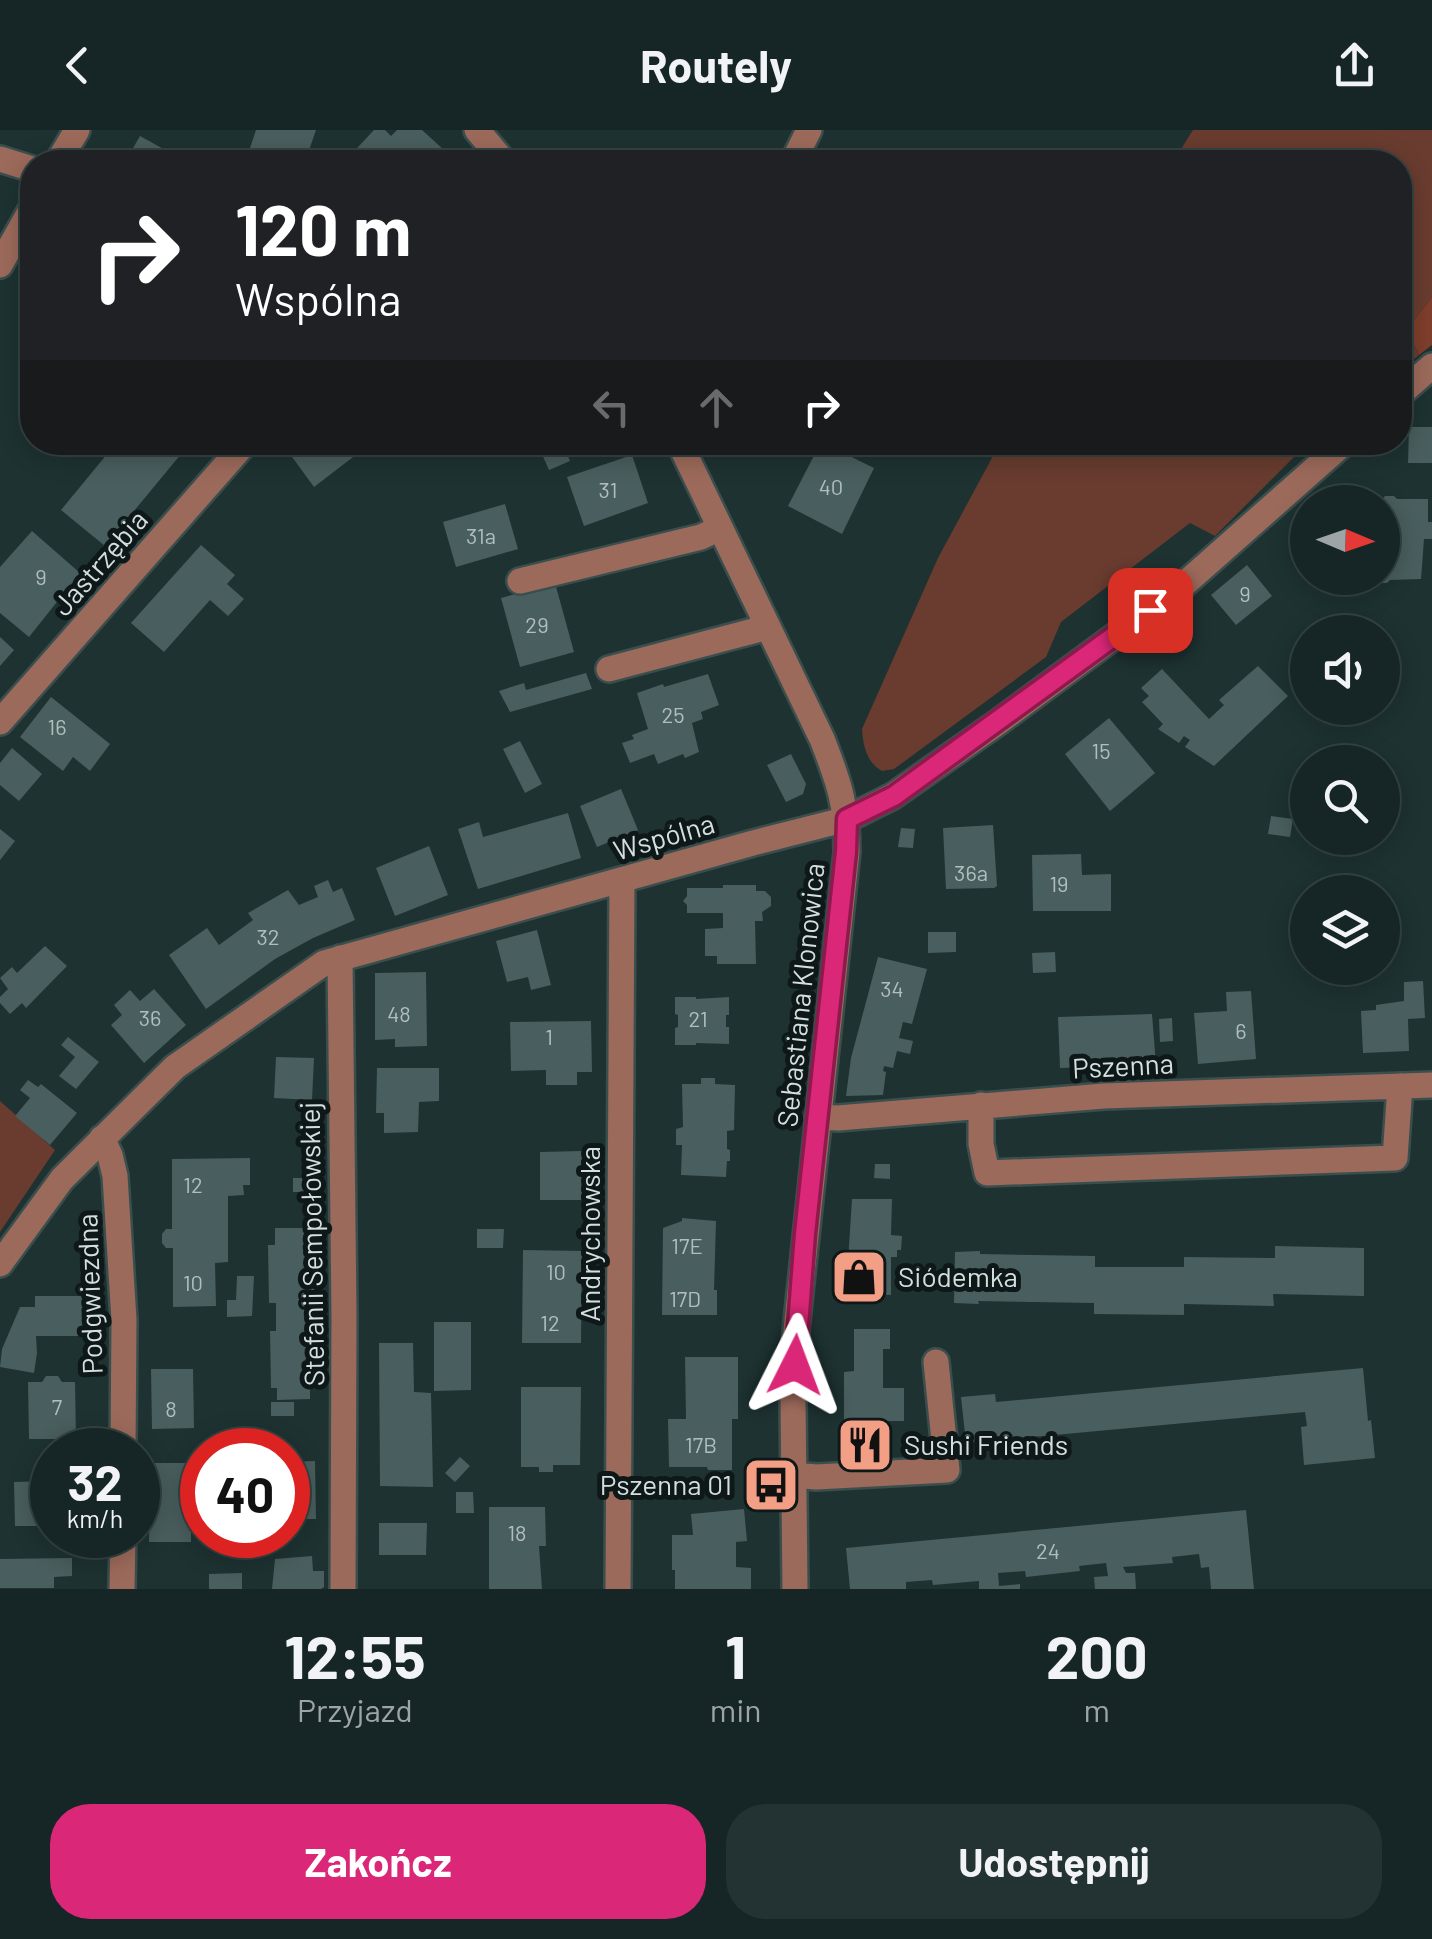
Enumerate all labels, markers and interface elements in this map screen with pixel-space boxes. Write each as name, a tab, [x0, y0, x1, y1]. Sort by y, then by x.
icon: back	[50, 38, 105, 93]
text: Routely	[640, 38, 792, 92]
icon: share	[1327, 38, 1382, 93]
text: 120 m	[235, 186, 411, 270]
icon: right	[70, 190, 200, 320]
text: Wspólna	[235, 271, 402, 325]
icon: left	[584, 380, 639, 435]
icon: ahead	[689, 380, 744, 435]
icon: right	[794, 380, 849, 435]
house number: 40	[819, 473, 843, 499]
house number: 31	[599, 476, 617, 502]
north arrow	[1290, 485, 1400, 595]
map controls	[1290, 485, 1400, 985]
street label: Jastrzębia	[44, 503, 154, 622]
house number: 31a	[466, 522, 496, 548]
house number: 9	[35, 563, 47, 589]
pin	[1108, 568, 1193, 653]
house number: 9	[1239, 580, 1251, 606]
icon: arrive	[1123, 583, 1178, 638]
house number: 29	[525, 611, 549, 637]
button: sound	[1290, 615, 1400, 725]
house number: 25	[661, 701, 685, 727]
house number: 16	[47, 713, 67, 739]
house number: 15	[1091, 737, 1111, 763]
button: search	[1290, 745, 1400, 855]
street label: Wspólna	[609, 805, 718, 867]
house number: 36a	[954, 859, 988, 885]
street label: Sebastiana Klonowica	[769, 861, 831, 1129]
house number: 19	[1049, 870, 1069, 896]
button: layers	[1290, 875, 1400, 985]
house number: 32	[256, 923, 280, 949]
house number: 34	[880, 975, 904, 1001]
house number: 48	[387, 1000, 411, 1026]
house number: 36	[139, 1004, 161, 1030]
house number: 21	[688, 1005, 708, 1031]
house number: 6	[1235, 1017, 1247, 1043]
house number: 1	[545, 1023, 553, 1049]
street label: Pszenna	[1071, 1045, 1175, 1085]
street label: Stefanii Sempołowskiej	[292, 1101, 330, 1387]
street label: Andrychowska	[572, 1146, 606, 1322]
house number: 12	[183, 1171, 203, 1197]
street label: Podgwiezdna	[69, 1213, 109, 1375]
house number: 17E	[671, 1232, 703, 1258]
shop icon: Siódemka	[829, 1247, 889, 1307]
house number: 10	[546, 1258, 566, 1284]
place label: Siódemka	[898, 1259, 1018, 1293]
house number: 10	[183, 1269, 203, 1295]
house number: 17D	[669, 1285, 701, 1311]
house number: 12	[540, 1309, 560, 1335]
position arrow	[743, 1313, 847, 1417]
house number: 7	[52, 1393, 62, 1419]
house number: 8	[165, 1395, 177, 1421]
restaurant icon: Sushi Friends	[835, 1415, 895, 1475]
place label: Sushi Friends	[904, 1427, 1068, 1461]
speed limit sign: 40	[180, 1428, 310, 1558]
house number: 17B	[685, 1431, 717, 1457]
text: 32	[67, 1451, 122, 1511]
bus stop icon: Pszenna 01	[741, 1455, 801, 1515]
place label: Pszenna 01	[600, 1467, 732, 1501]
text: km/h	[67, 1503, 123, 1533]
house number: 18	[507, 1519, 527, 1545]
house number: 24	[1036, 1537, 1060, 1563]
text: 12:55	[284, 1619, 426, 1691]
text: 1	[725, 1619, 746, 1691]
text: 200	[1046, 1619, 1148, 1691]
text: Przyjazd	[297, 1690, 413, 1728]
text: min	[710, 1690, 762, 1728]
text: m	[1084, 1690, 1110, 1728]
button: Zakończ	[50, 1804, 706, 1919]
button: Udostępnij	[726, 1804, 1382, 1919]

